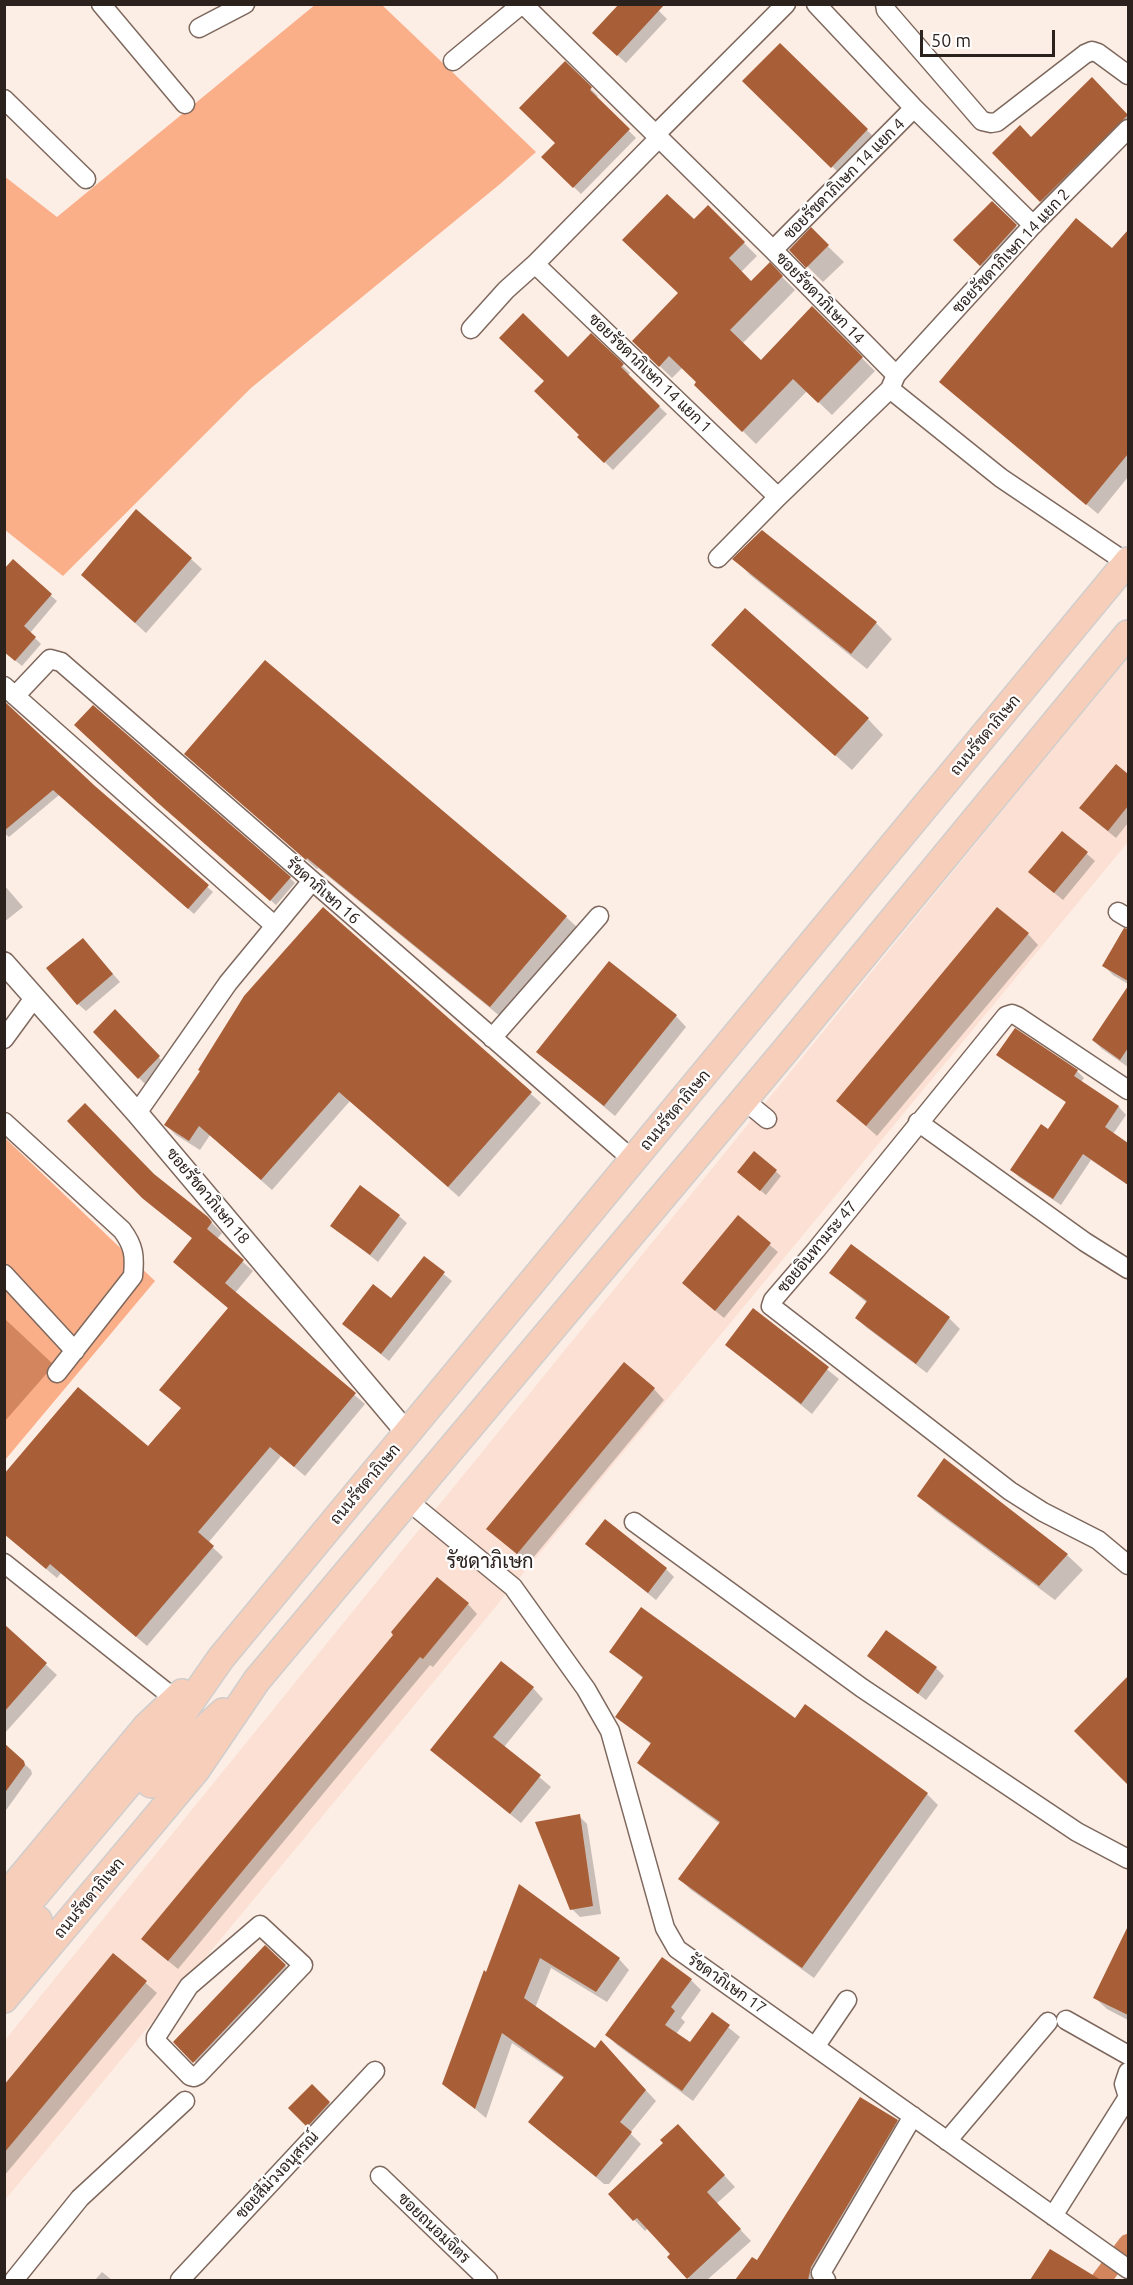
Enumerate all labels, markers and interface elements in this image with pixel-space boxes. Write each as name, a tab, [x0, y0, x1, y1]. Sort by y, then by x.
scale bar	[923, 18, 1058, 56]
text: 50 m	[931, 30, 971, 50]
street label: ซอยรัชดาภิเษก 14 แยก 4	[779, 114, 909, 244]
street label: ซอยรัชดาภิเษก 14 แยก 2	[948, 185, 1074, 317]
street label: ซอยรัชดาภิเษก 14	[772, 248, 868, 348]
street label: ซอยรัชดาภิเษก 14 แยก 1	[584, 309, 716, 437]
street label: ถนนรัชดาภิเษก	[946, 691, 1024, 779]
street label: รัชดาภิเษก 16	[282, 854, 364, 928]
street label: ถนนรัชดาภิเษก	[636, 1066, 714, 1154]
street label: ซอยรัชดาภิเษก 18	[162, 1144, 254, 1248]
street label: ซอยอินทามระ 47	[773, 1197, 861, 1297]
street label: ถนนรัชดาภิเษก	[326, 1440, 404, 1528]
district label: รัชดาภิเษก	[447, 1549, 533, 1573]
street label: ถนนรัชดาภิเษก	[50, 1854, 128, 1942]
street label: รัชดาภิเษก 17	[684, 1950, 770, 2018]
street label: ซอยสีม่วงอนุสรณ์	[231, 2127, 323, 2223]
street label: ซอยถนอมจิตร	[394, 2189, 474, 2267]

